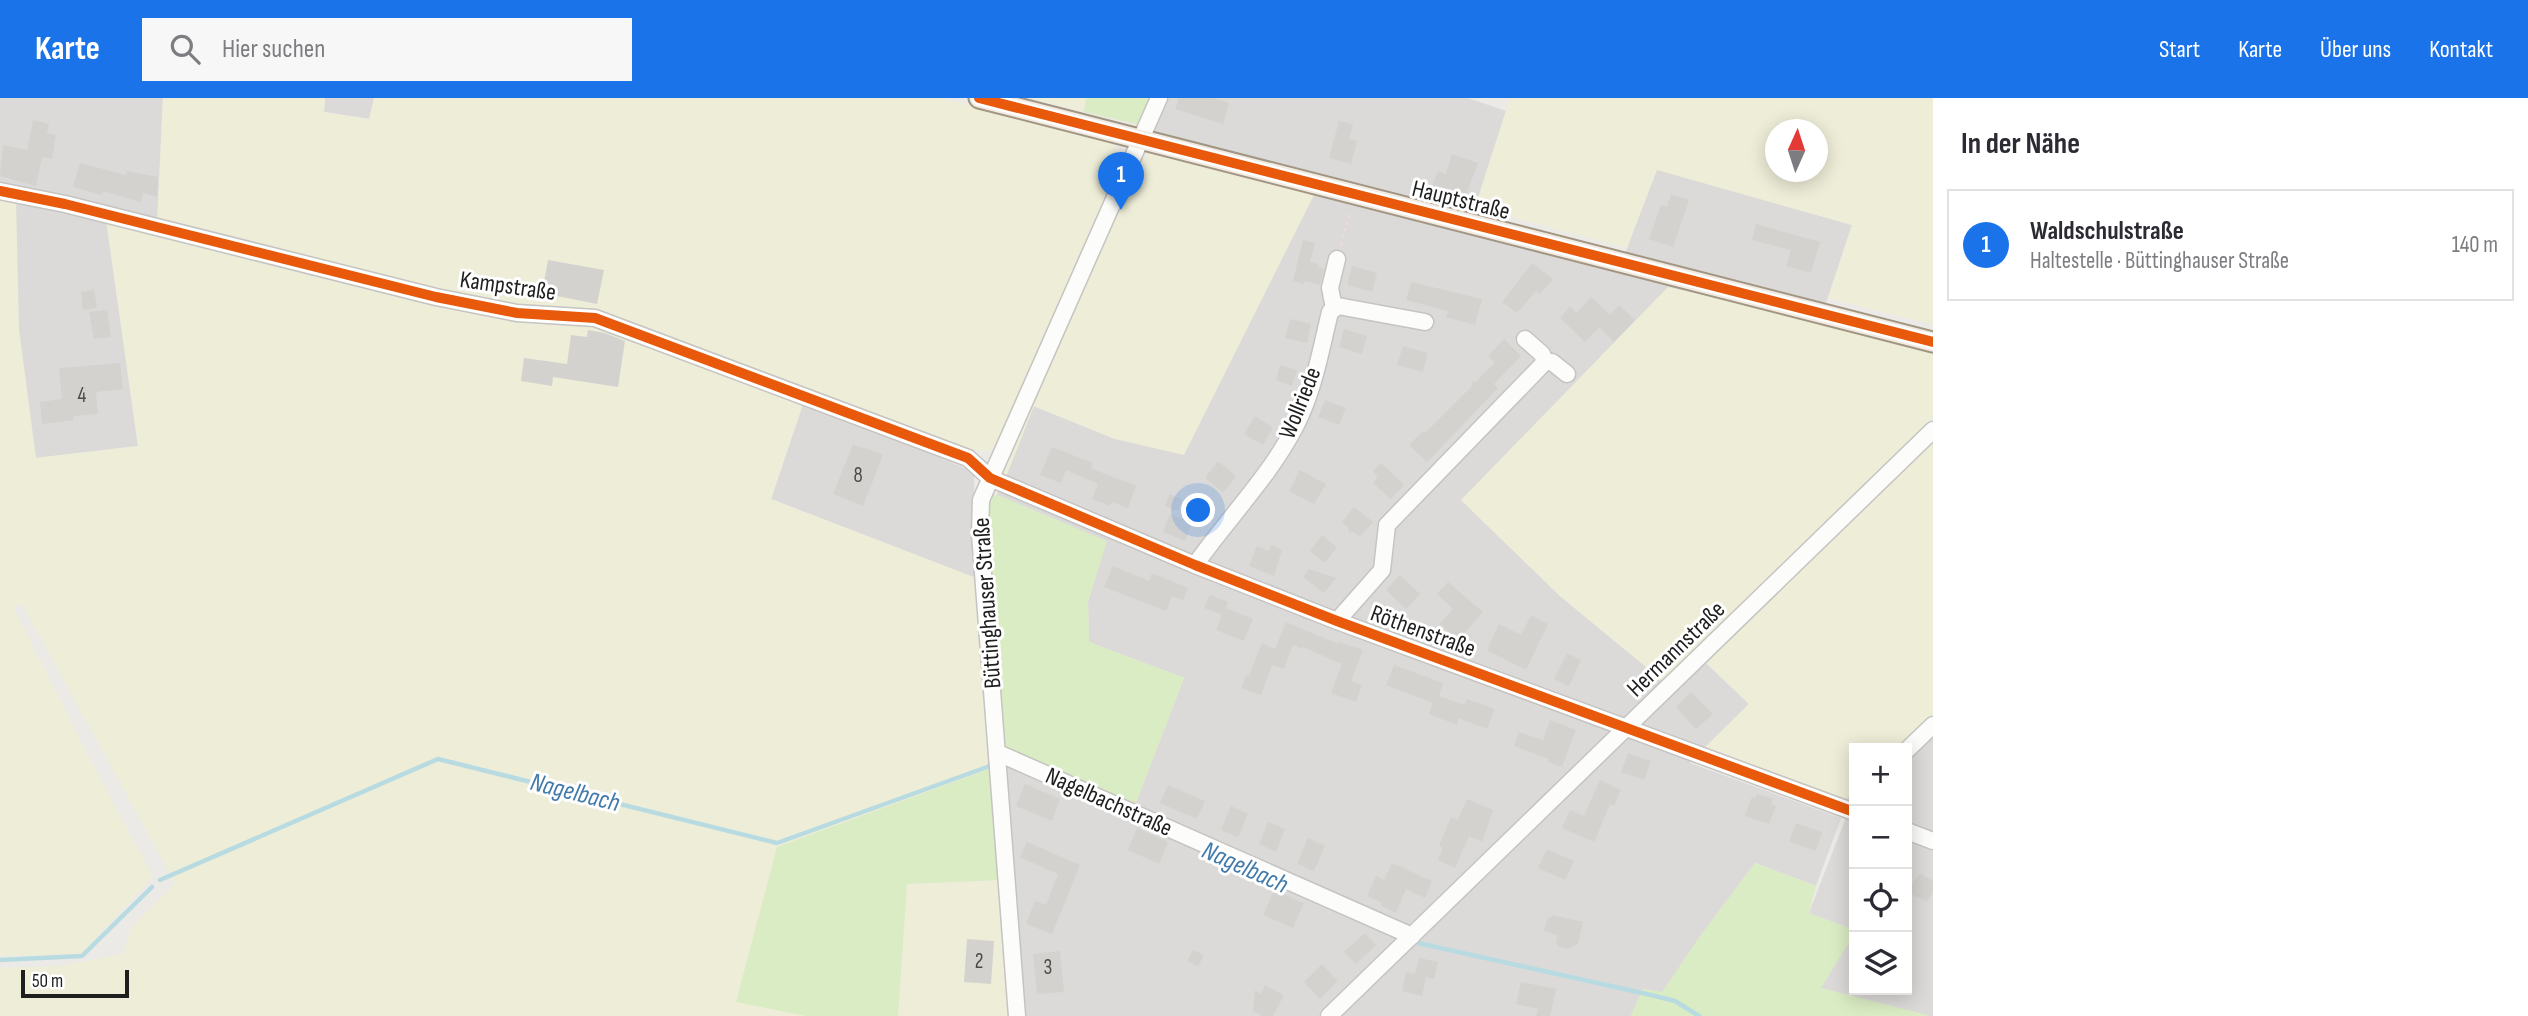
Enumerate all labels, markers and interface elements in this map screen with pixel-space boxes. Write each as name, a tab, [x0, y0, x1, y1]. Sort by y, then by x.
search box	[142, 18, 632, 81]
text: Karte	[35, 29, 100, 69]
icon: search	[166, 30, 204, 68]
text: Hier suchen	[222, 34, 325, 65]
text: Start	[2159, 35, 2200, 64]
text: Karte	[2238, 35, 2282, 64]
text: Über uns	[2320, 35, 2391, 64]
text: Kontakt	[2429, 35, 2493, 64]
north arrow	[1765, 119, 1828, 182]
text: In der Nähe	[1961, 126, 2080, 162]
pin: 1	[1098, 152, 1144, 210]
street label: Hauptstraße	[1409, 174, 1513, 226]
text: Waldschulstraße	[2030, 216, 2184, 247]
text: 1	[1981, 231, 1991, 259]
text: 140 m	[2452, 231, 2498, 259]
text: Haltestelle · Büttinghauser Straße	[2030, 247, 2289, 275]
street label: Kampstraße	[458, 265, 558, 307]
street label: Wollriede	[1273, 363, 1327, 443]
house number: 4	[78, 383, 87, 408]
house number: 8	[853, 463, 863, 488]
your location	[1181, 493, 1215, 527]
street label: Büttinghauser Straße	[967, 517, 1007, 689]
street label: Hermannstraße	[1621, 595, 1731, 703]
street label: Röthenstraße	[1367, 599, 1479, 663]
map controls	[1849, 743, 1912, 995]
button: +	[1849, 743, 1912, 806]
street label: Nagelbachstraße	[1041, 761, 1177, 843]
water label: Nagelbach	[527, 767, 623, 819]
button: −	[1849, 806, 1912, 869]
water label: Nagelbach	[1197, 835, 1293, 901]
button: locate	[1849, 869, 1912, 932]
button: layers	[1849, 932, 1912, 995]
house number: 2	[975, 949, 983, 974]
house number: 3	[1044, 955, 1052, 980]
scale bar	[21, 967, 130, 999]
text: 50 m	[32, 970, 63, 993]

